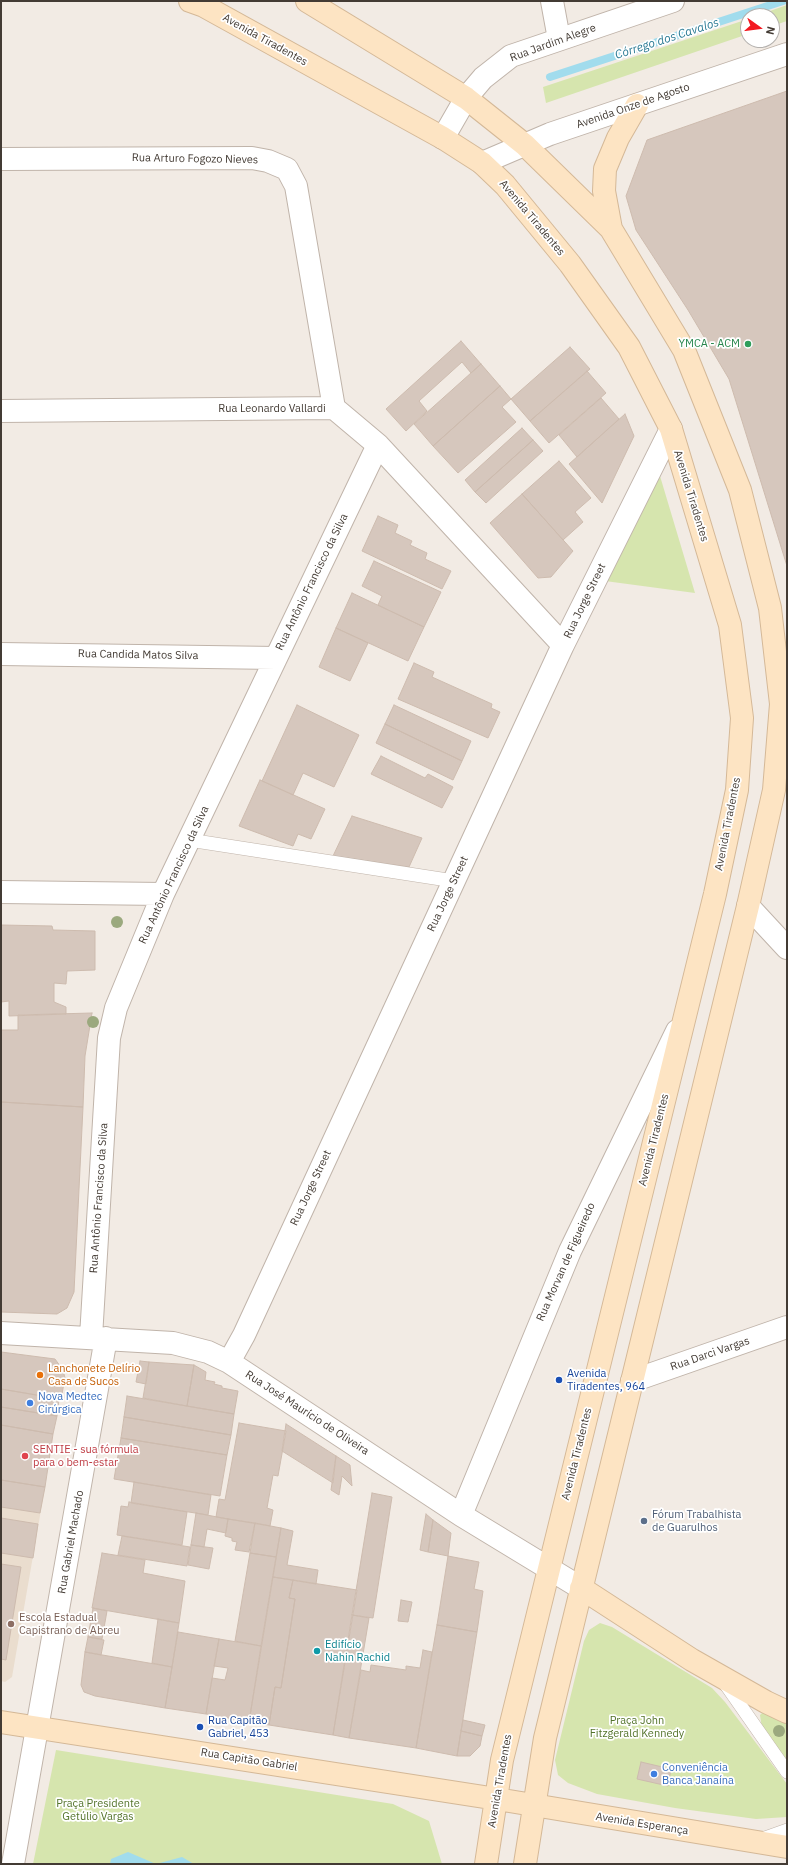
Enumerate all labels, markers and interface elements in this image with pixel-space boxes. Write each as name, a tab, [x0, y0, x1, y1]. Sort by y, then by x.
north arrow	[740, 8, 780, 48]
street label: Avenida Tiradentes	[220, 11, 310, 69]
water label: Córrego dos Cavalos	[613, 15, 721, 63]
street label: Rua Jardim Alegre	[508, 21, 598, 65]
text: N	[763, 25, 778, 36]
street label: Avenida Onze de Agosto	[575, 80, 691, 132]
street label: Rua Arturo Fogozo Nieves	[132, 151, 258, 167]
street label: Avenida Tiradentes	[496, 177, 568, 259]
place label: YMCA - ACM	[678, 337, 740, 351]
marker: YMCA - ACM	[743, 339, 753, 349]
street label: Rua Leonardo Vallardi	[218, 402, 326, 416]
street label: Avenida Tiradentes	[671, 449, 711, 543]
street label: Rua Antônio Francisco da Silva	[273, 511, 351, 653]
street label: Rua Jorge Street	[561, 561, 609, 641]
street label: Rua Candida Matos Silva	[78, 647, 198, 663]
street label: Avenida Tiradentes	[712, 776, 744, 872]
street label: Rua Antônio Francisco da Silva	[136, 804, 212, 946]
street label: Rua Jorge Street	[425, 854, 471, 934]
street label: Avenida Tiradentes	[636, 1092, 672, 1188]
street label: Rua Antônio Francisco da Silva	[87, 1122, 111, 1274]
street label: Rua Jorge Street	[288, 1148, 334, 1228]
street label: Rua Morvan de Figueiredo	[534, 1201, 598, 1323]
street label: Rua Darci Vargas	[669, 1334, 751, 1374]
place label: Lanchonete Delírio Casa de Sucos	[48, 1362, 140, 1388]
place label: Avenida Tiradentes, 964	[567, 1367, 645, 1393]
street label: Rua José Maurício de Oliveira	[243, 1368, 371, 1458]
marker: Lanchonete Delírio Casa de Sucos	[35, 1370, 45, 1380]
marker: Avenida Tiradentes, 964	[554, 1375, 564, 1385]
place label: Nova Medtec Cirúrgica	[38, 1390, 102, 1416]
marker: Nova Medtec Cirúrgica	[25, 1398, 35, 1408]
street label: Avenida Tiradentes	[559, 1406, 595, 1502]
place label: SENTIE - sua fórmula para o bem-estar	[33, 1443, 139, 1469]
marker: SENTIE - sua fórmula para o bem-estar	[20, 1451, 30, 1461]
street label: Rua Gabriel Machado	[55, 1489, 87, 1595]
place label: Fórum Trabalhista de Guarulhos	[652, 1508, 741, 1534]
marker: Fórum Trabalhista de Guarulhos	[639, 1516, 649, 1526]
place label: Escola Estadual Capistrano de Abreu	[19, 1611, 120, 1637]
marker: Escola Estadual Capistrano de Abreu	[6, 1619, 16, 1629]
place label: Edifício Nahin Rachid	[325, 1638, 390, 1664]
marker: Edifício Nahin Rachid	[312, 1646, 322, 1656]
place label: Rua Capitão Gabriel, 453	[208, 1714, 269, 1740]
park label: Praça John Fitzgerald Kennedy	[590, 1714, 684, 1740]
marker: Rua Capitão Gabriel, 453	[195, 1722, 205, 1732]
street label: Avenida Tiradentes	[485, 1733, 515, 1829]
street label: Rua Capitão Gabriel	[200, 1746, 298, 1774]
place label: Conveniência Banca Janaína	[662, 1761, 734, 1787]
marker: Conveniência Banca Janaína	[649, 1769, 659, 1779]
park label: Praça Presidente Getúlio Vargas	[56, 1797, 140, 1823]
street label: Avenida Esperança	[595, 1810, 689, 1838]

